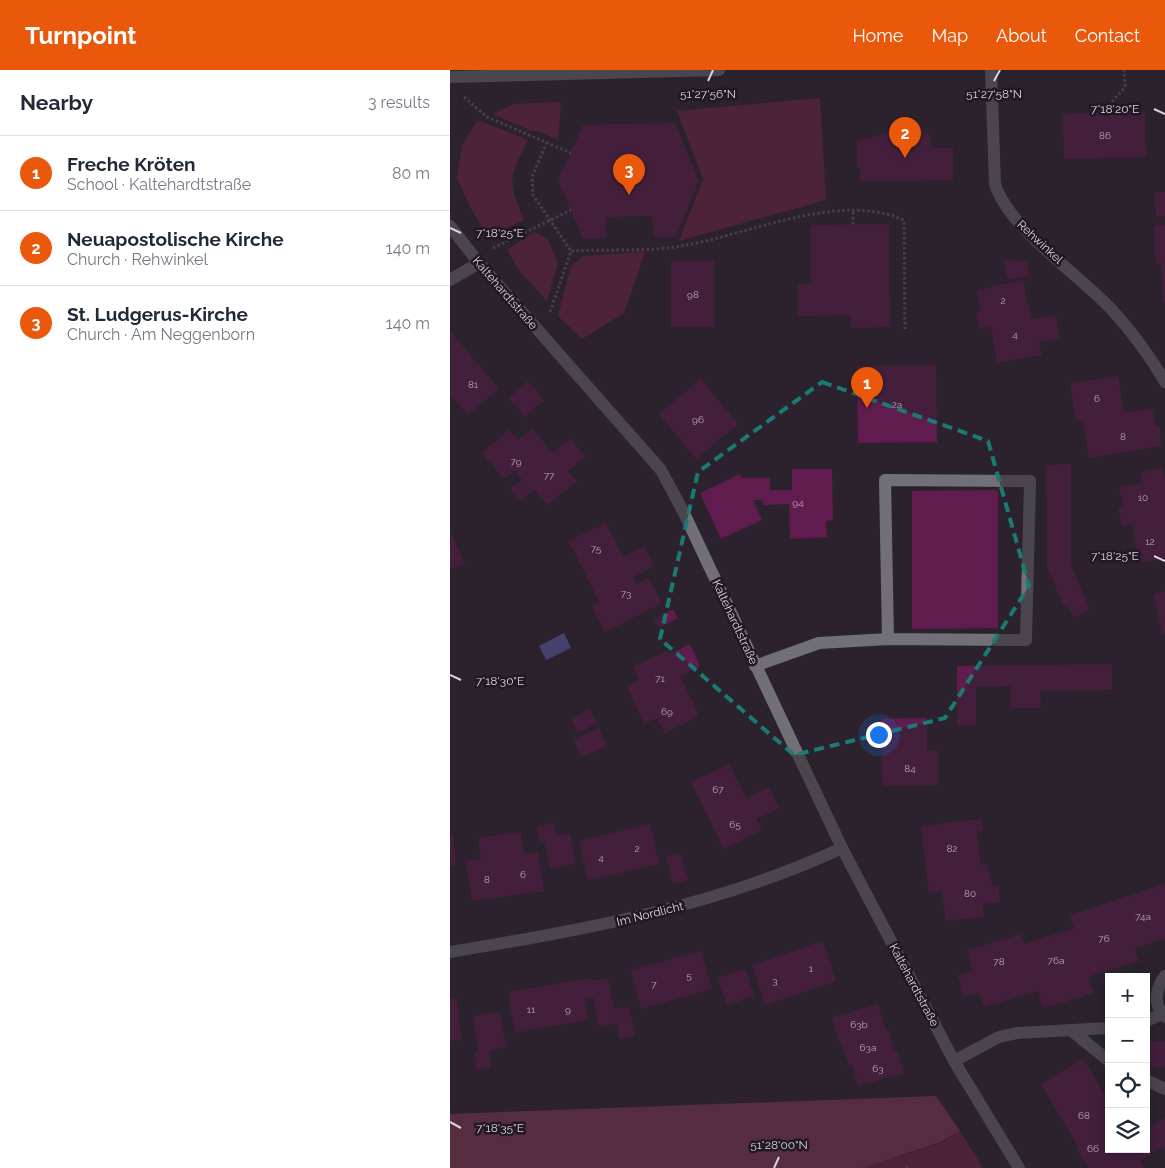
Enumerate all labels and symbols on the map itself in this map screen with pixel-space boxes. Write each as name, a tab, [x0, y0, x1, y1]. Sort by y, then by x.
text: 51°27'56"N	[680, 87, 736, 101]
text: 51°27'58"N	[966, 87, 1022, 101]
text: 7°18'20"E	[1091, 102, 1139, 116]
pin: 2	[889, 117, 921, 158]
house number: 86	[1099, 130, 1111, 141]
pin: 3	[613, 154, 645, 195]
street label: Rehwinkel	[1014, 217, 1066, 267]
text: 7°18'25"E	[476, 226, 524, 240]
street label: Kaltehardtstraße	[470, 254, 540, 332]
house number: 98	[687, 289, 699, 300]
house number: 2	[1000, 295, 1006, 306]
house number: 4	[1012, 329, 1018, 340]
pin: 1	[851, 367, 883, 408]
house number: 81	[468, 379, 479, 390]
house number: 6	[1094, 393, 1100, 404]
house number: 2a	[892, 399, 902, 410]
house number: 96	[692, 414, 704, 425]
house number: 8	[1120, 431, 1126, 442]
house number: 79	[510, 456, 522, 467]
house number: 77	[544, 470, 555, 481]
house number: 10	[1138, 492, 1148, 503]
house number: 94	[792, 497, 804, 508]
house number: 12	[1145, 536, 1155, 547]
house number: 75	[591, 543, 602, 554]
text: 7°18'25"E	[1091, 549, 1139, 563]
street label: Kaltehardtstraße	[709, 577, 761, 667]
house number: 73	[621, 588, 631, 599]
house number: 71	[655, 673, 666, 684]
text: 7°18'30"E	[476, 674, 524, 688]
house number: 69	[661, 706, 673, 717]
your location	[866, 722, 892, 748]
house number: 84	[904, 763, 916, 774]
house number: 67	[712, 784, 724, 795]
house number: 65	[729, 819, 741, 830]
house number: 2	[634, 843, 640, 854]
house number: 82	[946, 843, 958, 854]
house number: 4	[598, 852, 604, 863]
house number: 6	[520, 869, 526, 880]
house number: 8	[484, 874, 490, 885]
house number: 80	[964, 888, 976, 899]
street label: Im Nordlicht	[615, 899, 685, 929]
house number: 74a	[1135, 911, 1151, 922]
house number: 76	[1098, 933, 1110, 944]
street label: Kaltehardtstraße	[886, 941, 942, 1029]
house number: 76a	[1048, 955, 1064, 966]
house number: 78	[993, 956, 1005, 967]
house number: 1	[809, 963, 814, 974]
house number: 5	[686, 970, 692, 981]
house number: 3	[772, 975, 778, 986]
house number: 7	[651, 979, 657, 990]
house number: 11	[527, 1004, 536, 1015]
house number: 9	[565, 1004, 571, 1015]
house number: 63b	[850, 1019, 868, 1030]
house number: 63a	[860, 1042, 876, 1053]
house number: 63	[872, 1063, 884, 1074]
house number: 68	[1078, 1110, 1090, 1121]
text: 7°18'35"E	[476, 1121, 524, 1135]
text: 51°28'00"N	[750, 1138, 808, 1152]
house number: 66	[1087, 1143, 1099, 1154]

